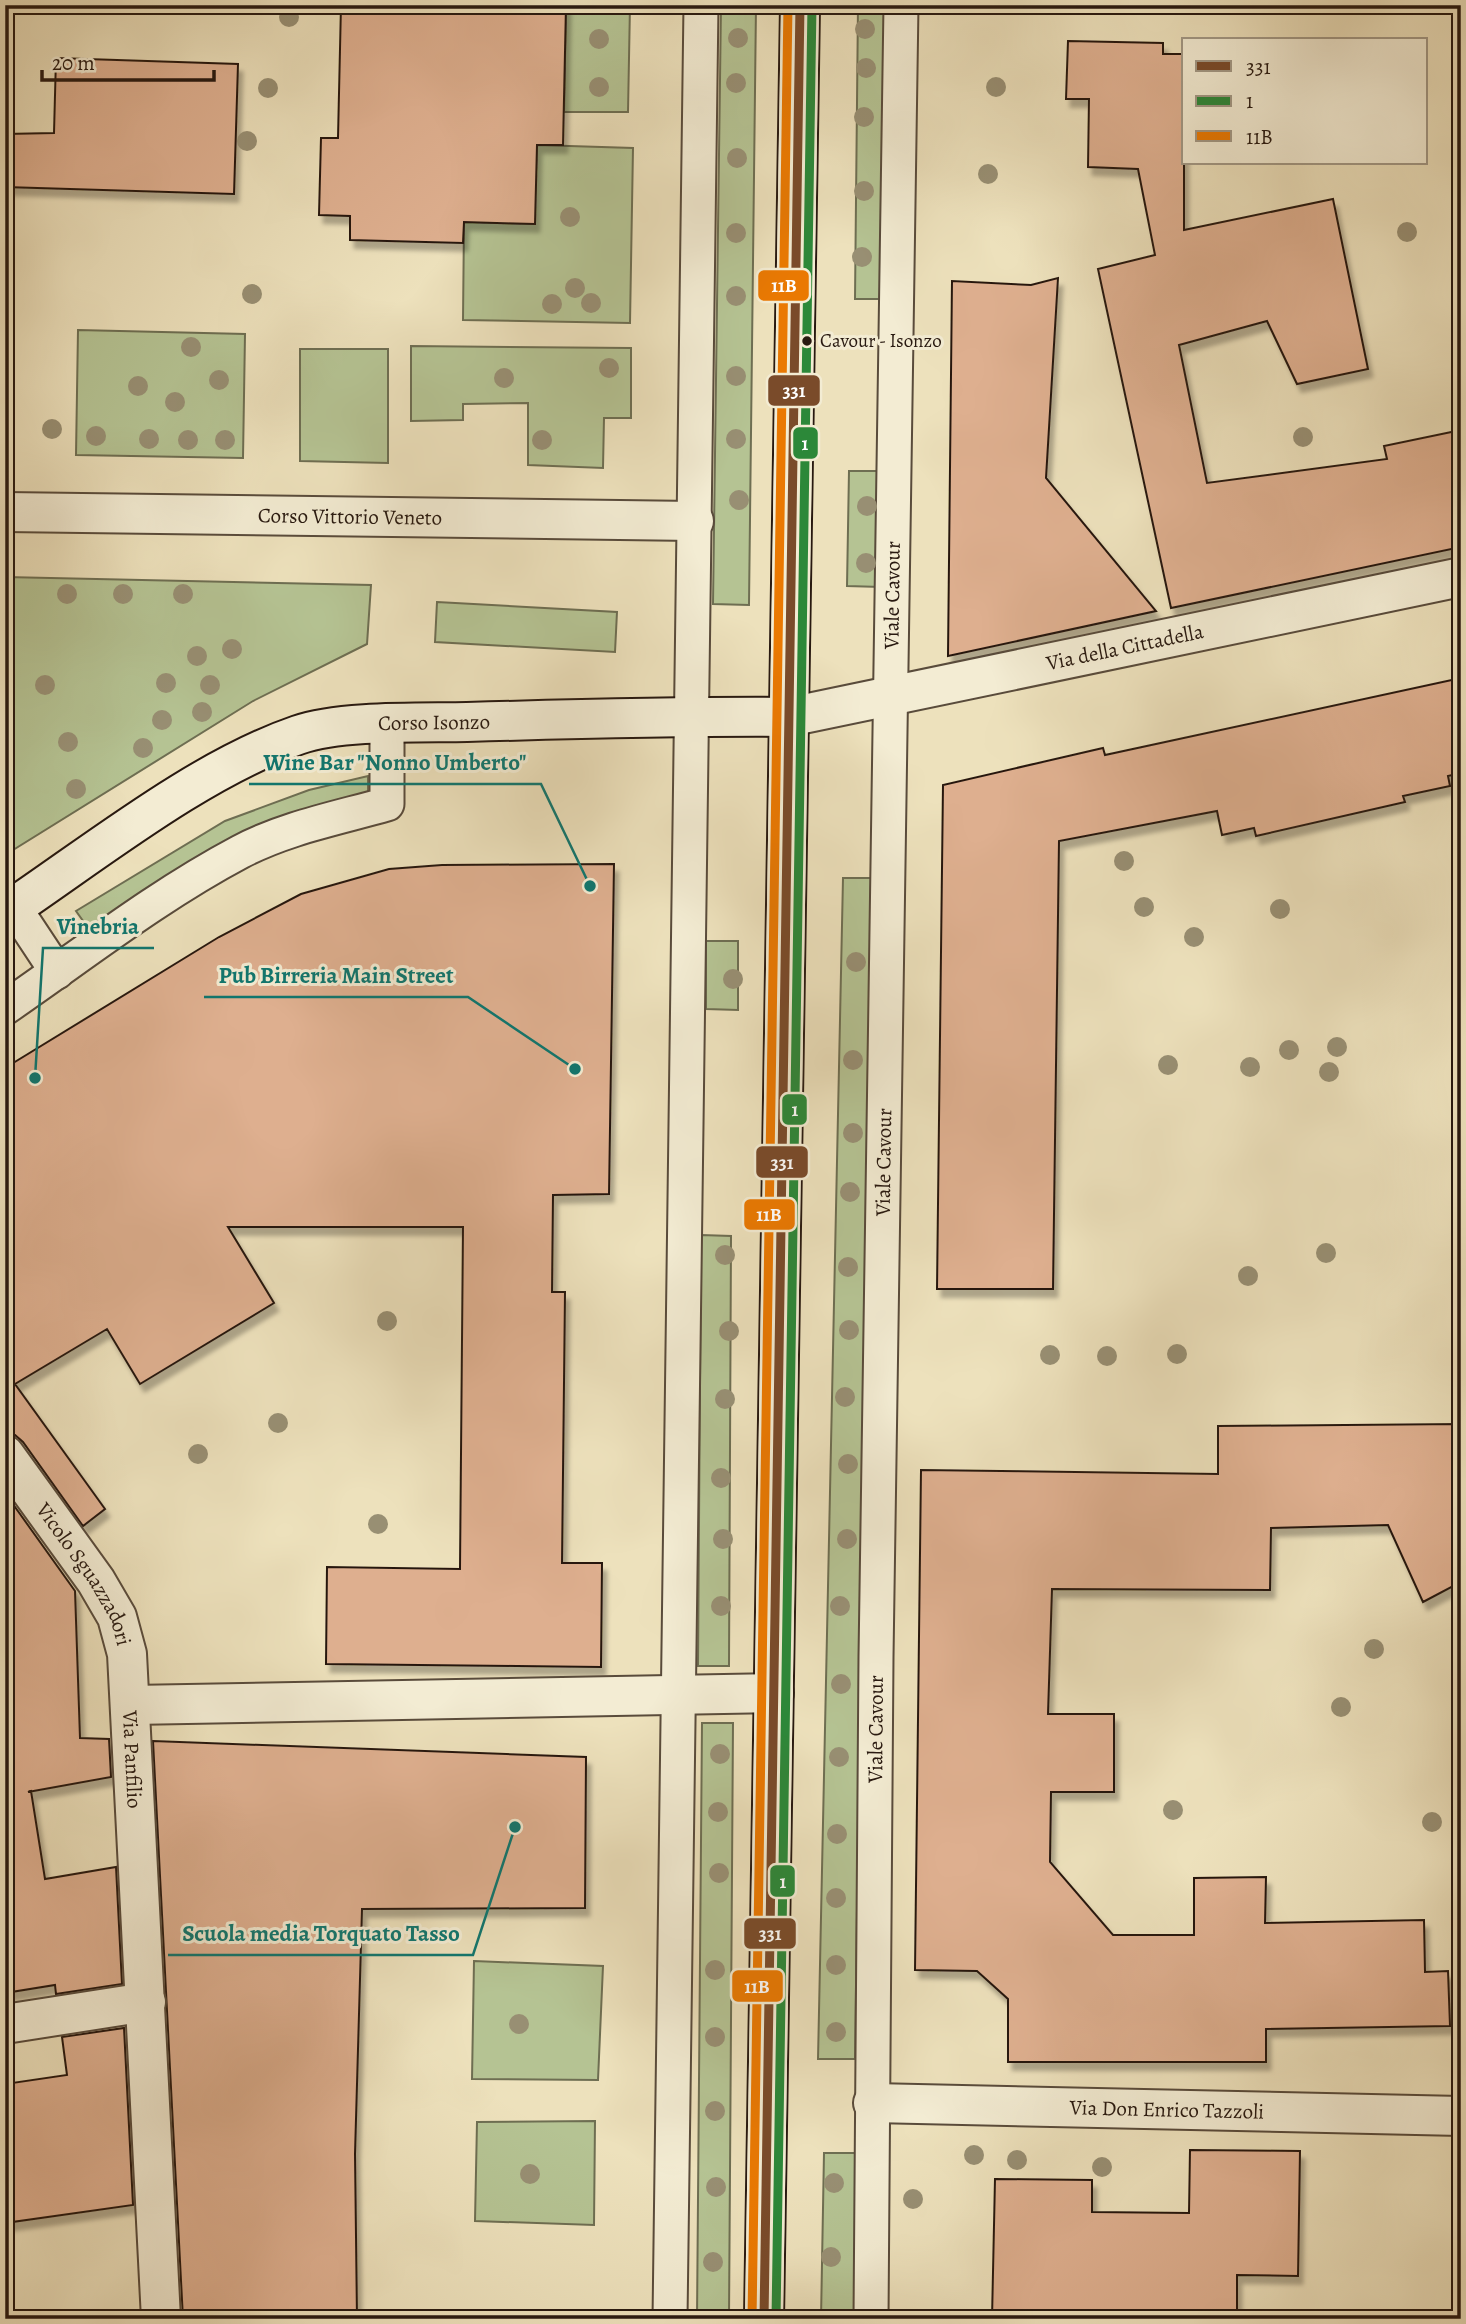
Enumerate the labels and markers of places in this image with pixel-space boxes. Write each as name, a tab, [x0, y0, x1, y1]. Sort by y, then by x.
place label: Cavour - Isonzo	[820, 328, 942, 354]
marker: Cavour - Isonzo	[800, 334, 814, 348]
callout: Wine Bar "Nonno Umberto"	[249, 740, 541, 784]
callout: Vinebria	[43, 904, 154, 948]
callout: Pub Birreria Main Street	[204, 953, 468, 997]
callout: Scuola media Torquato Tasso	[168, 1911, 473, 1955]

